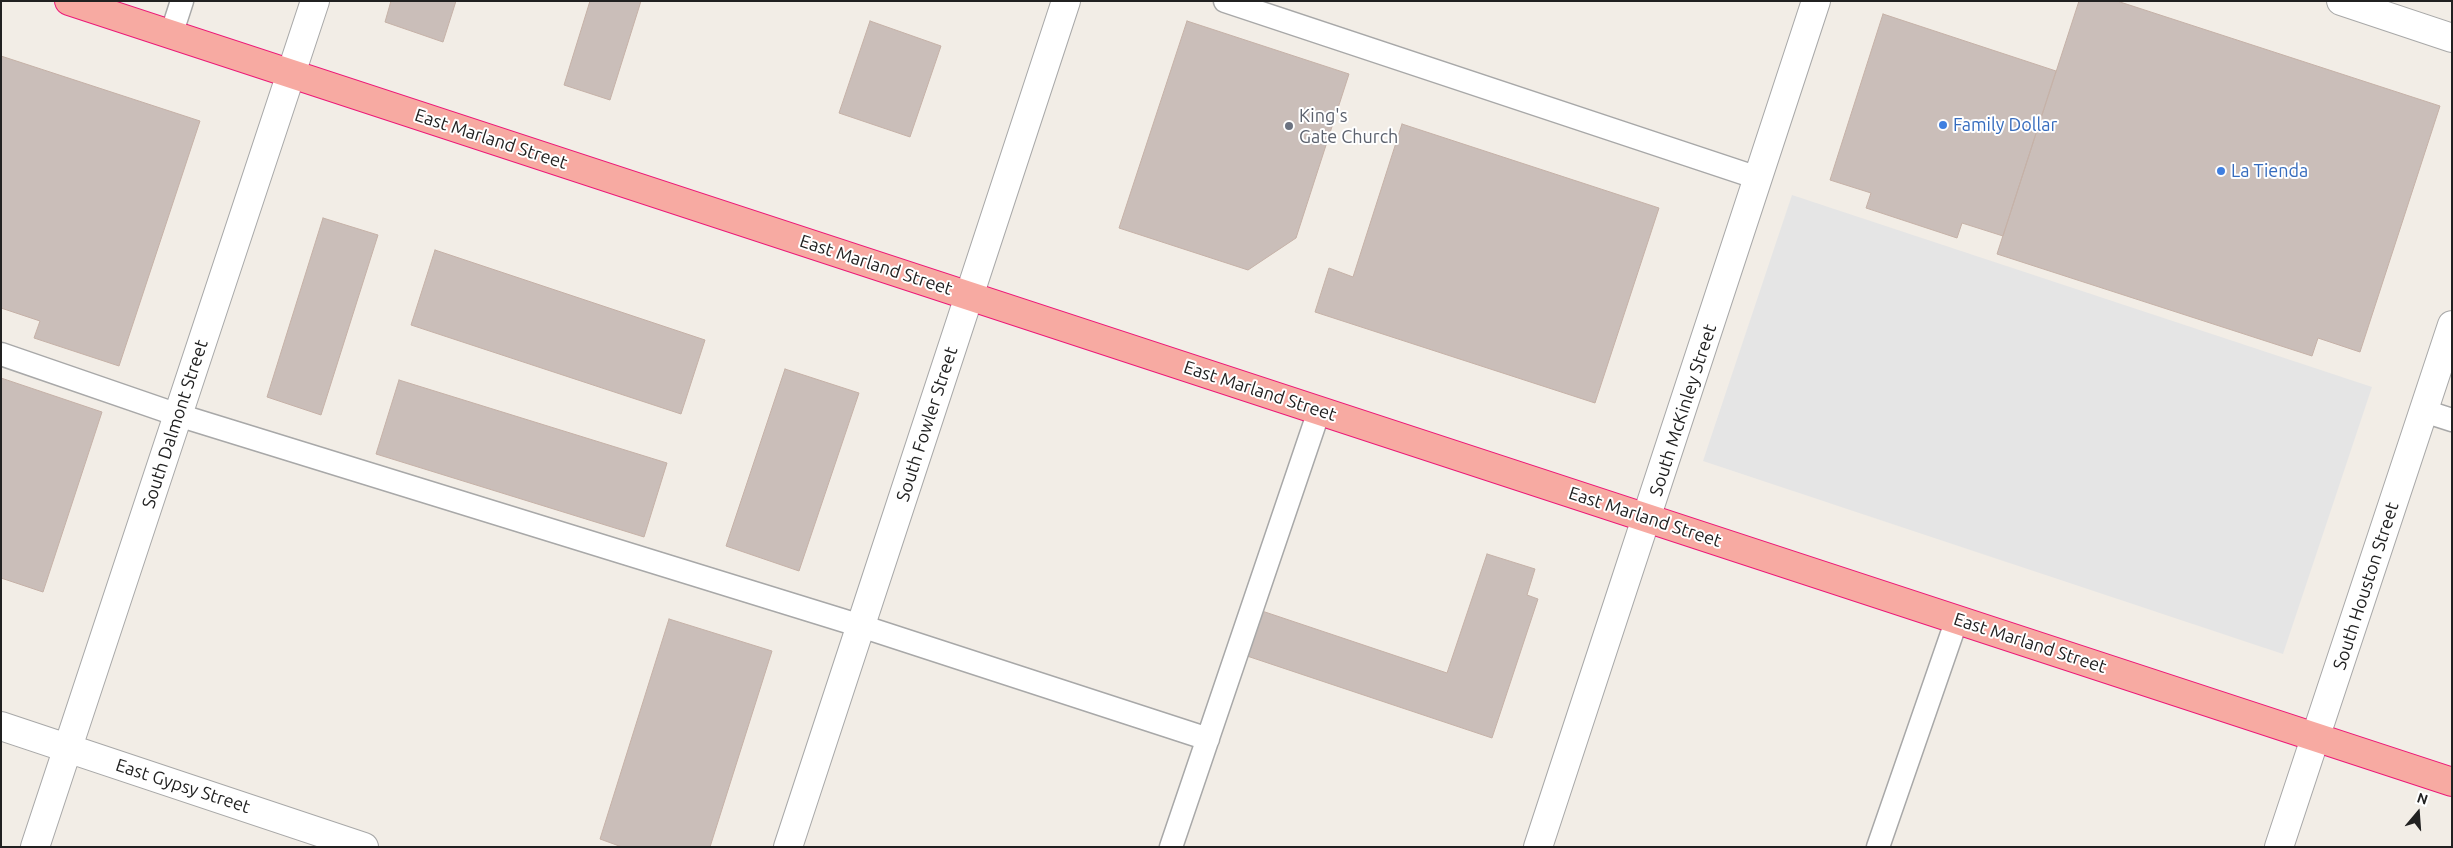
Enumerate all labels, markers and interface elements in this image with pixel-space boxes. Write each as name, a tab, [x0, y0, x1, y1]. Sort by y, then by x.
street label: East Marland Street	[412, 104, 570, 174]
place label: King's Gate Church	[1299, 105, 1398, 148]
place label: Family Dollar	[1953, 114, 2057, 136]
marker: Family Dollar	[1937, 119, 1949, 131]
marker: King's Gate Church	[1283, 120, 1295, 132]
place label: La Tienda	[2231, 160, 2308, 182]
marker: La Tienda	[2215, 165, 2227, 177]
street label: East Marland Street	[797, 230, 955, 300]
street label: South McKinley Street	[1645, 321, 1721, 499]
street label: South Dalmont Street	[138, 337, 212, 511]
street label: South Fowler Street	[892, 344, 962, 504]
street label: East Marland Street	[1181, 356, 1339, 426]
street label: East Marland Street	[1566, 482, 1724, 552]
street label: South Houston Street	[2329, 499, 2403, 673]
street label: East Marland Street	[1951, 608, 2109, 678]
street label: East Gypsy Street	[113, 754, 253, 818]
north arrow	[2393, 788, 2443, 838]
text: N	[2415, 790, 2430, 808]

